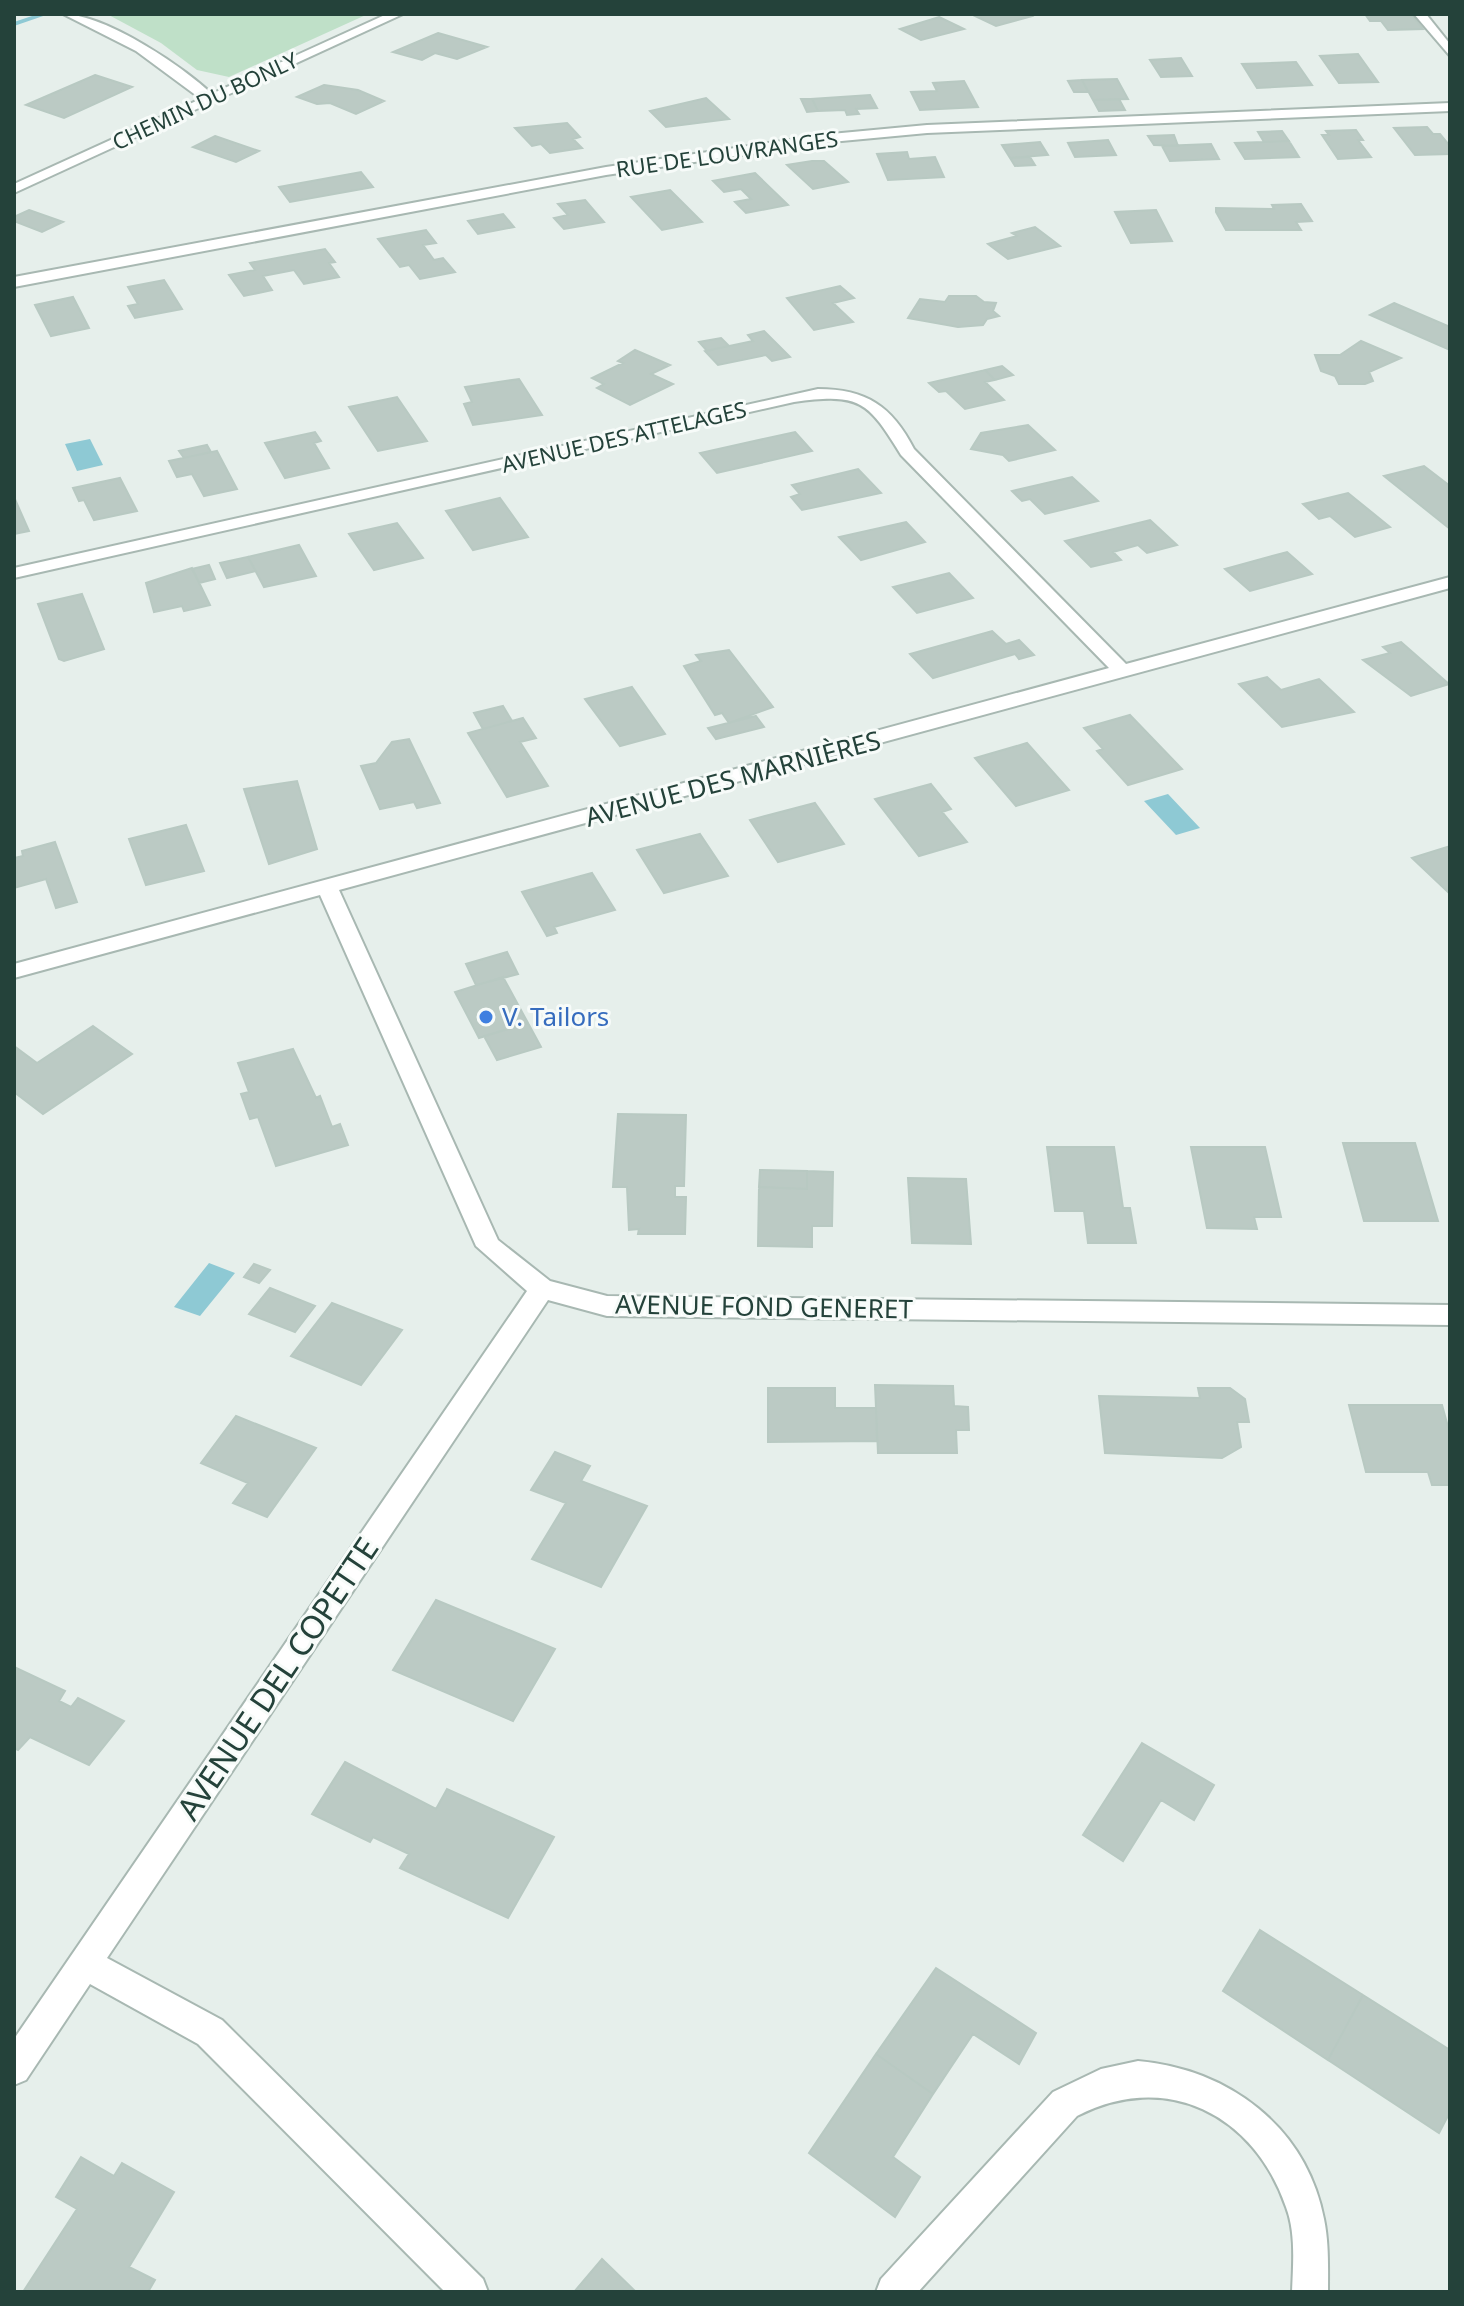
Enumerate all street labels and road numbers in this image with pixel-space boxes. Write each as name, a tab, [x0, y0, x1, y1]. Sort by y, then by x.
street label: CHEMIN DU BONLY	[107, 44, 303, 156]
street label: RUE DE LOUVRANGES	[614, 123, 840, 183]
street label: AVENUE DES ATTELAGES	[498, 393, 749, 479]
street label: AVENUE DES MARNIÈRES	[581, 721, 884, 835]
street label: AVENUE FOND GENERET	[615, 1285, 914, 1327]
street label: AVENUE DEL COPETTE	[166, 1529, 387, 1828]

